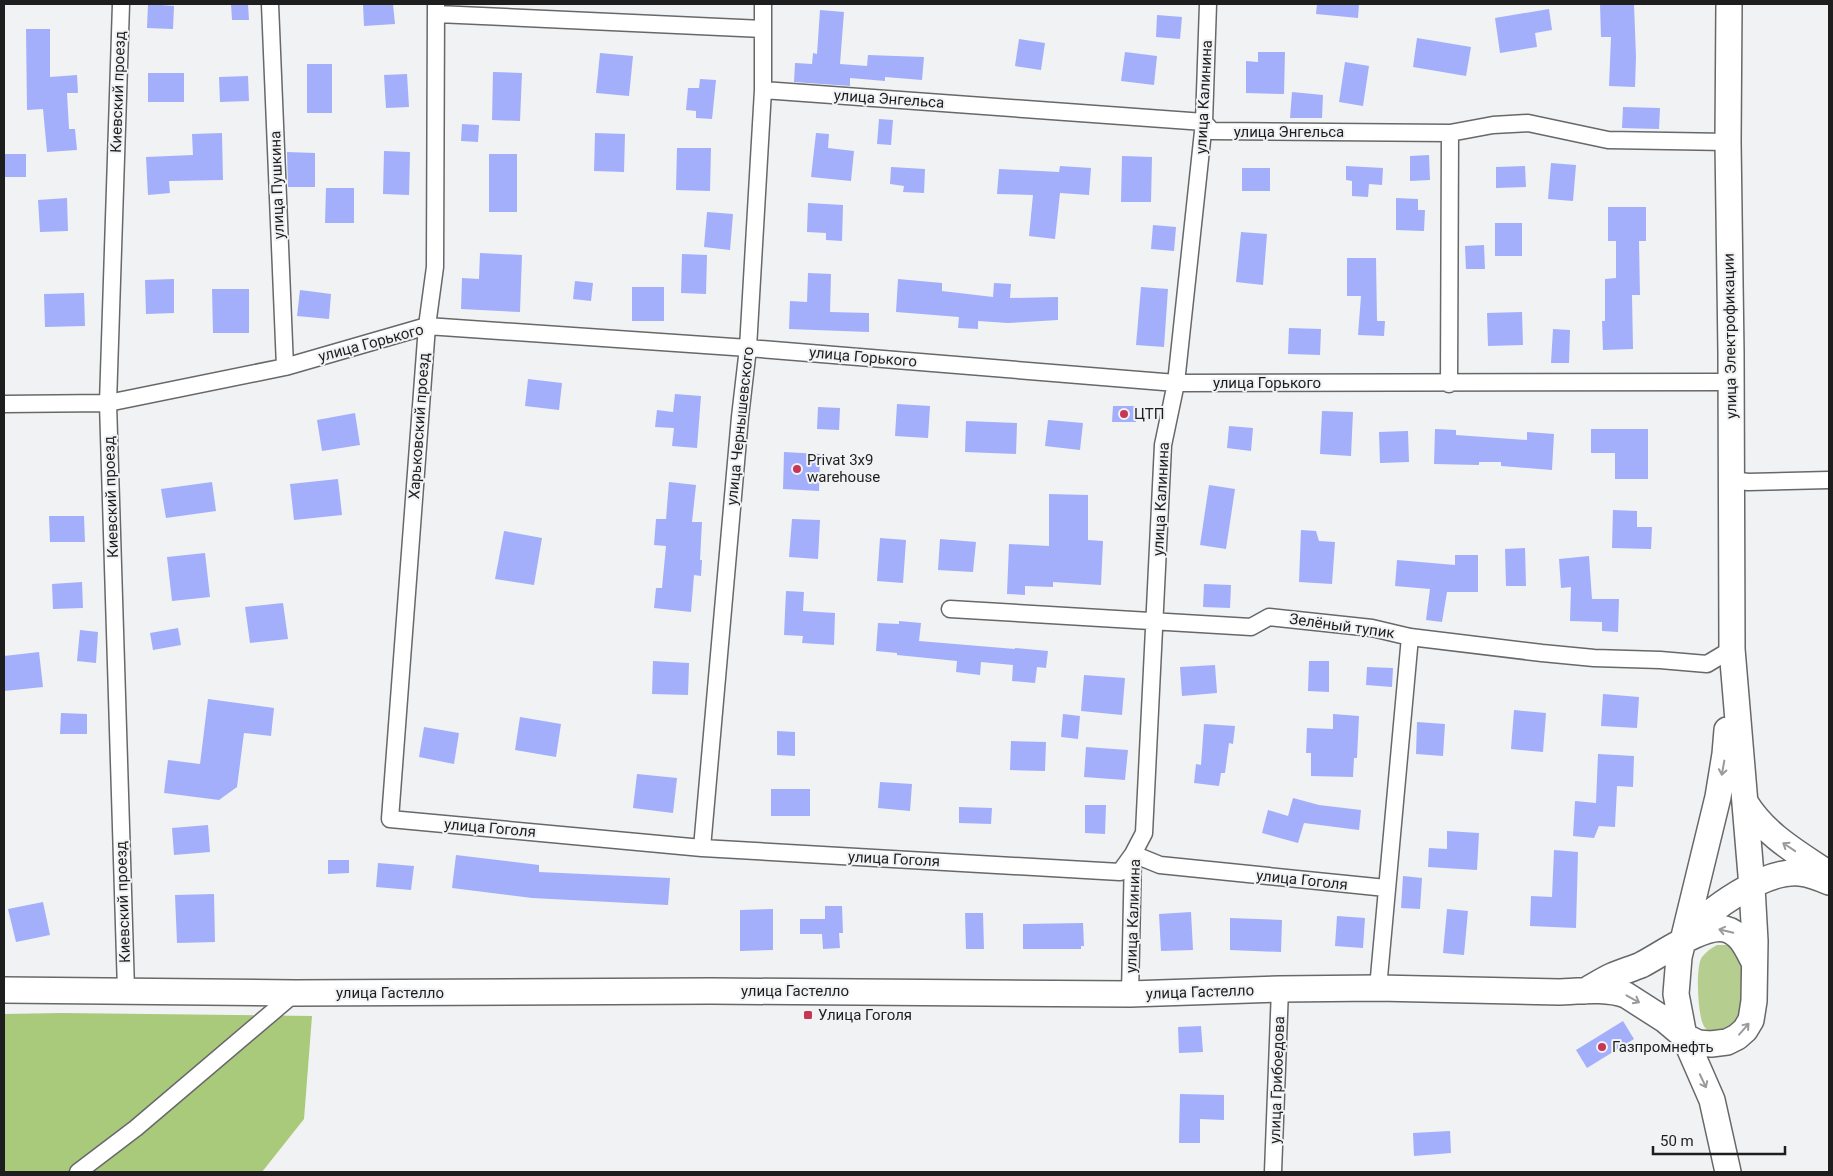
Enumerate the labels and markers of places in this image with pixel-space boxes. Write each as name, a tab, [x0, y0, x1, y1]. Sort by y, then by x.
place label: ЦТП	[1134, 405, 1164, 423]
marker: ЦТП	[1118, 408, 1130, 420]
place label: Privat 3x9 warehouse	[807, 451, 880, 486]
marker: Privat 3x9 warehouse	[791, 463, 803, 475]
place label: Улица Гоголя	[818, 1006, 912, 1024]
marker: Улица Гоголя	[802, 1009, 814, 1021]
place label: Газпромнефть	[1612, 1038, 1714, 1056]
marker: Газпромнефть	[1596, 1041, 1608, 1053]

